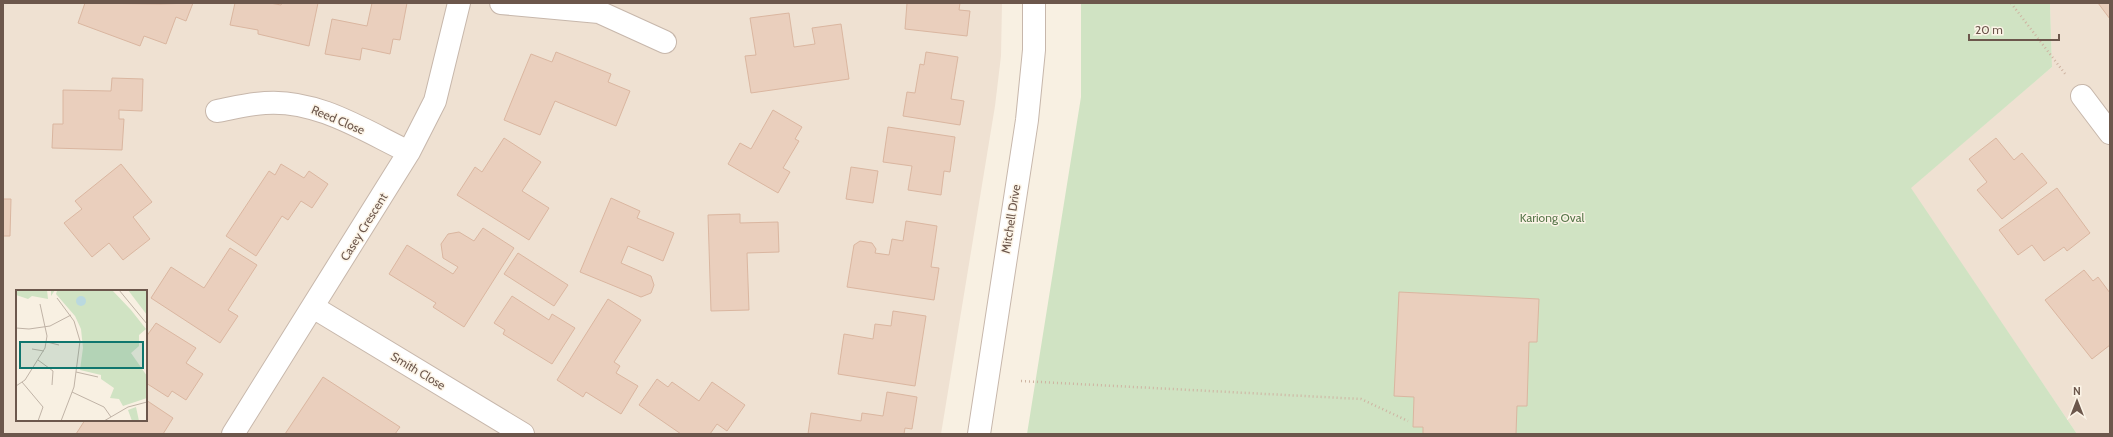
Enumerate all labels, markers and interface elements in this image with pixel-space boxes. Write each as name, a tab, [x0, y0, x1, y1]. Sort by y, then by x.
scale bar	[1969, 16, 2059, 42]
text: 20 m	[1975, 22, 2003, 37]
street label: Reed Close	[309, 102, 367, 137]
street label: Mitchell Drive	[998, 183, 1023, 254]
street label: Casey Crescent	[337, 190, 390, 263]
park label: Kariong Oval	[1520, 210, 1584, 225]
inset map	[16, 290, 147, 421]
street label: Smith Close	[388, 348, 448, 393]
north arrow	[2057, 381, 2097, 421]
text: N	[2073, 384, 2081, 398]

